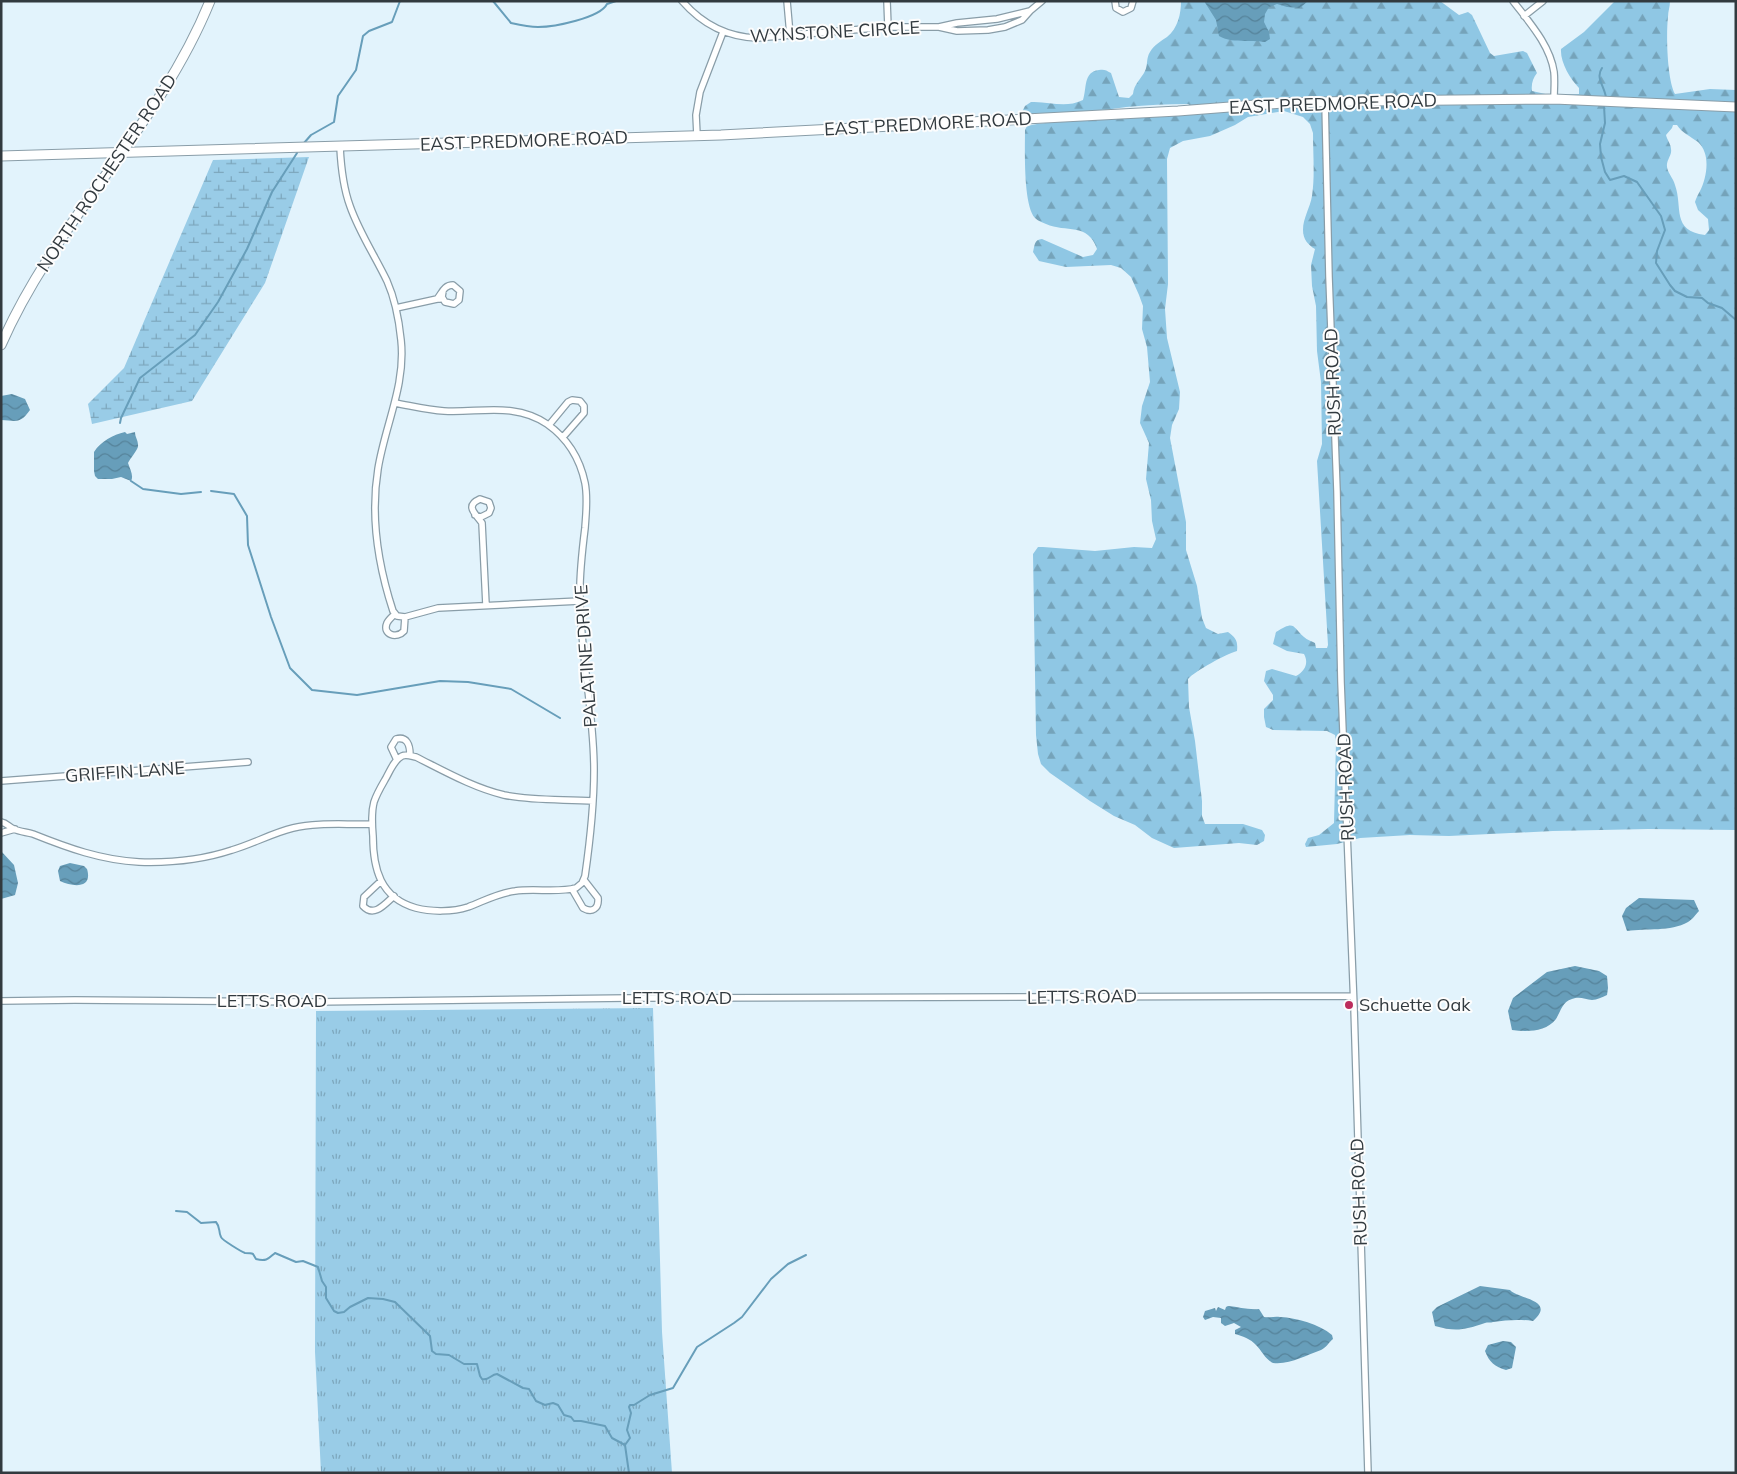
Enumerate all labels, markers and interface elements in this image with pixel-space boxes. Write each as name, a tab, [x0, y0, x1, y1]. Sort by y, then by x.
street label: WYNSTONE CIRCLE	[749, 16, 921, 47]
street label: NORTH ROCHESTER ROAD	[32, 69, 182, 276]
street label: EAST PREDMORE ROAD	[1229, 88, 1437, 119]
street label: EAST PREDMORE ROAD	[824, 107, 1032, 140]
street label: EAST PREDMORE ROAD	[420, 125, 628, 156]
street label: RUSH ROAD	[1319, 328, 1346, 436]
street label: PALATINE DRIVE	[569, 584, 602, 728]
street label: RUSH ROAD	[1332, 733, 1359, 841]
street label: GRIFFIN LANE	[64, 756, 186, 787]
street label: LETTS ROAD	[1027, 984, 1137, 1009]
street label: LETTS ROAD	[622, 986, 732, 1009]
street label: LETTS ROAD	[217, 989, 327, 1012]
place label: Schuette Oak	[1359, 993, 1471, 1016]
marker: Schuette Oak	[1343, 999, 1355, 1011]
street label: RUSH ROAD	[1345, 1138, 1372, 1246]

